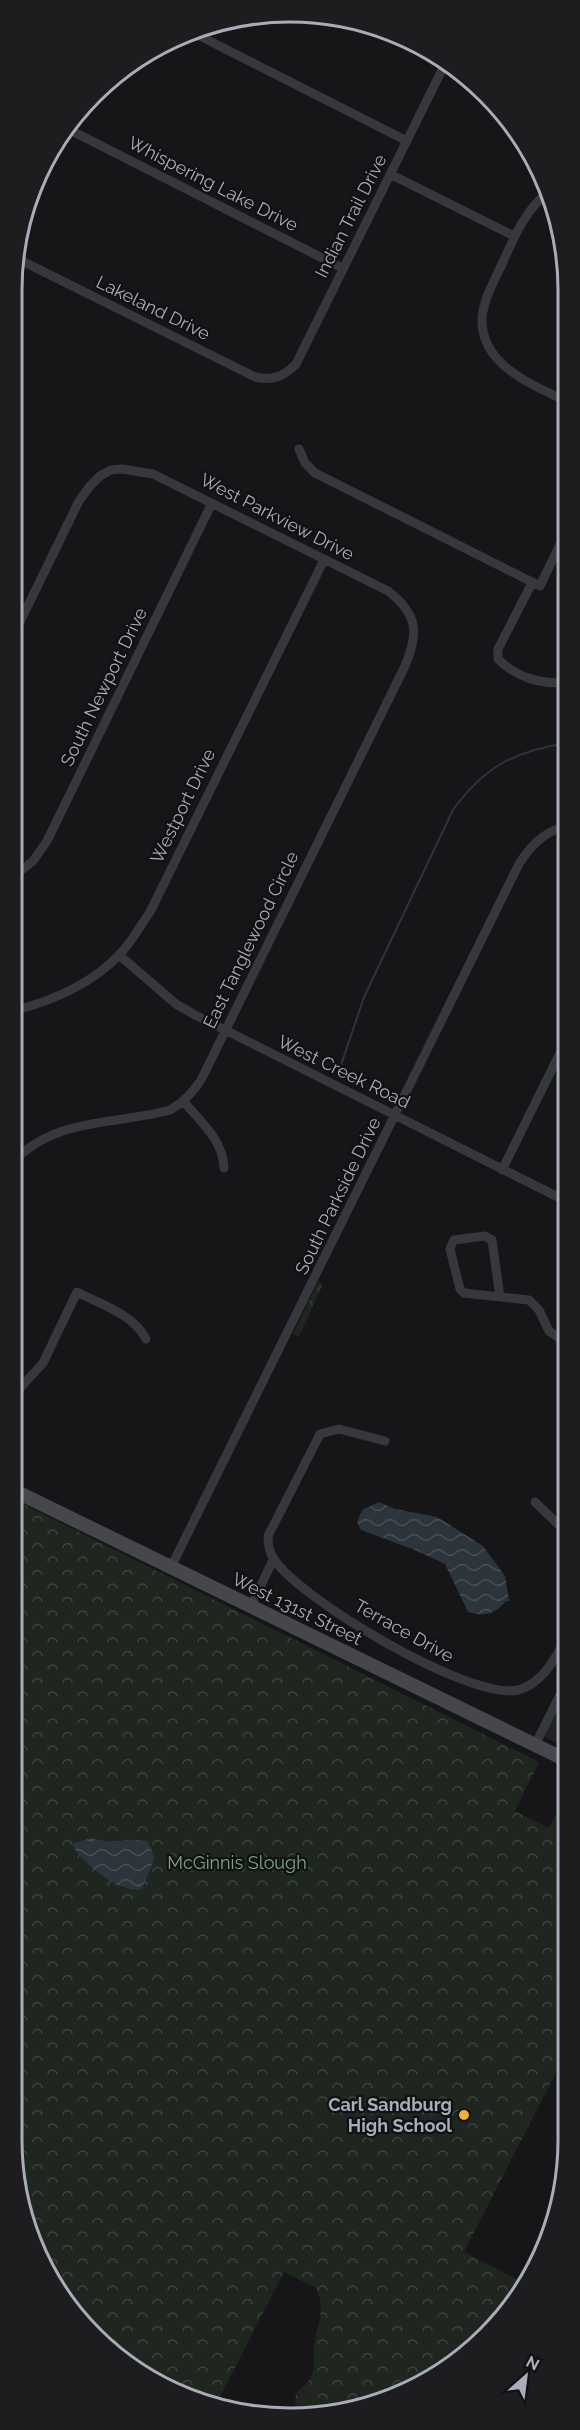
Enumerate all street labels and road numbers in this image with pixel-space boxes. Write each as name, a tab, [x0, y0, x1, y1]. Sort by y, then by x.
street label: Whispering Lake Drive	[125, 132, 302, 236]
street label: Indian Trail Drive	[310, 150, 391, 281]
street label: Lakeland Drive	[93, 271, 214, 344]
street label: West Parkview Drive	[197, 469, 358, 565]
street label: South Newport Drive	[56, 604, 151, 770]
street label: Westport Drive	[146, 745, 219, 866]
street label: East Tanglewood Circle	[199, 847, 303, 1032]
street label: West Creek Road	[275, 1030, 414, 1113]
street label: South Parkside Drive	[290, 1113, 385, 1278]
street label: West 131st Street	[229, 1568, 366, 1649]
street label: Terrace Drive	[351, 1595, 458, 1667]

